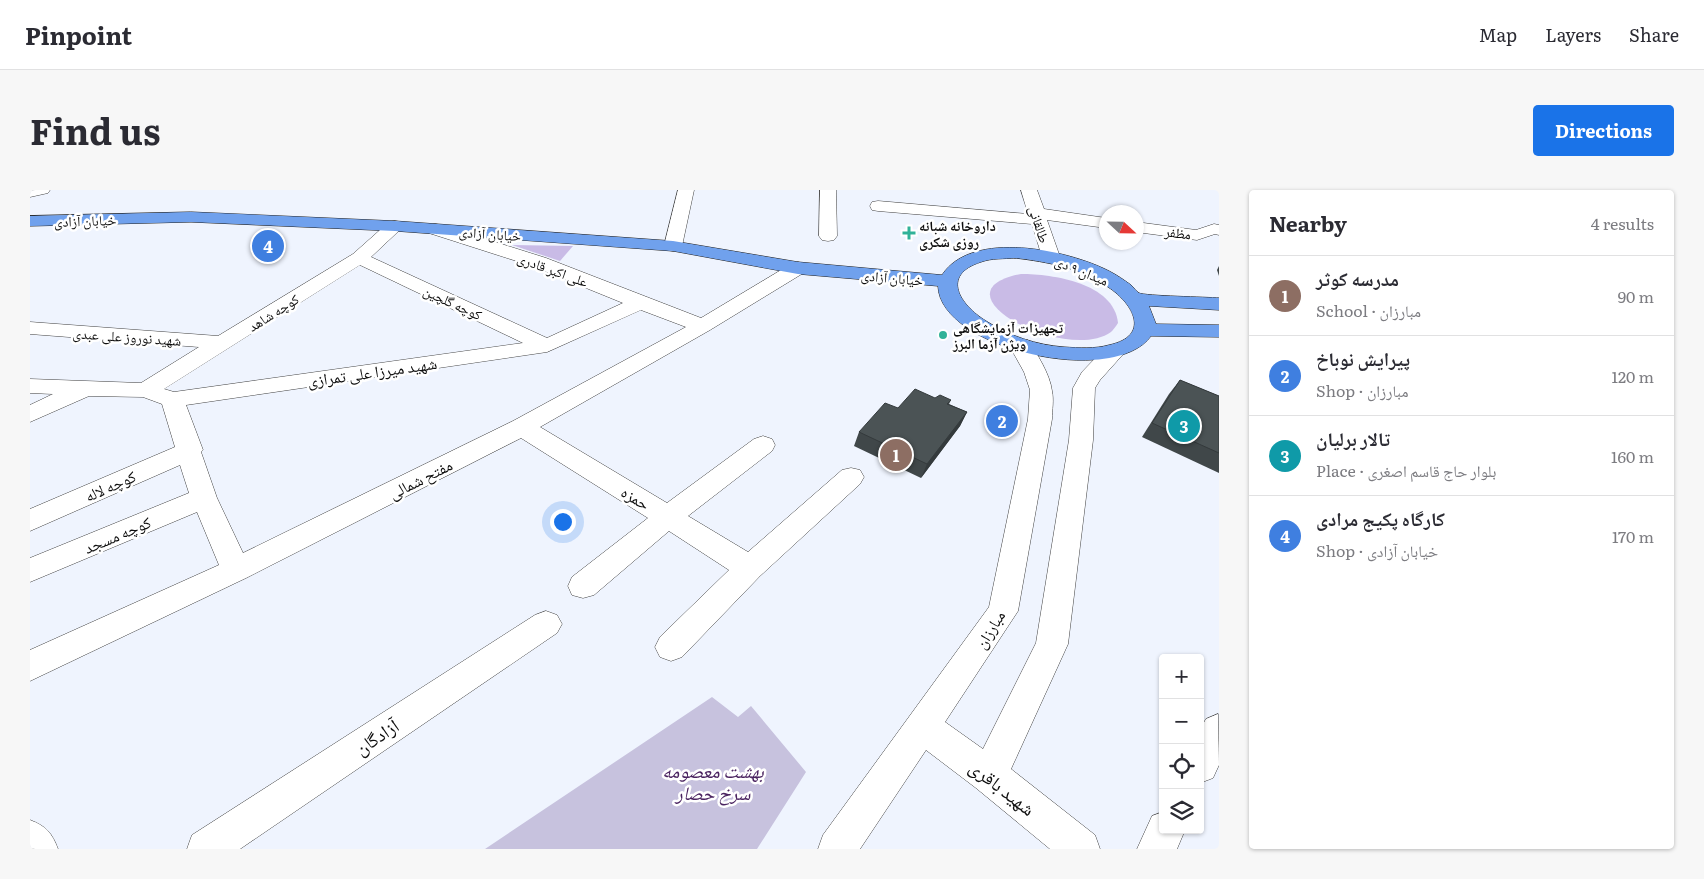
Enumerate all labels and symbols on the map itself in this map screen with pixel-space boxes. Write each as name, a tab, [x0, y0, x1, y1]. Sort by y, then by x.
street label: طالقانی	[1025, 203, 1055, 245]
north arrow	[1099, 205, 1144, 250]
street label: خیابان آزادی	[53, 209, 117, 231]
place label: داروخانه شبانه روزی شکری	[919, 215, 996, 251]
street label: مظفر	[1163, 220, 1192, 244]
street label: خیابان آزادی	[458, 221, 522, 245]
pin: 4	[252, 227, 284, 265]
marker: داروخانه شبانه روزی شکری	[903, 227, 915, 239]
street label: علی اکبر قادری	[515, 247, 591, 291]
street label: میدان ۹ دی	[1052, 250, 1112, 290]
street label: خیابان آزادی	[860, 264, 924, 290]
street label: کوچه گلچین	[421, 280, 486, 324]
street label: کوچه شاهد	[244, 288, 303, 336]
place label: تجهیزات آزمایشگاهی ویژن آزما البرز	[952, 317, 1063, 353]
street label: شهید نوروز علی عبدی	[72, 322, 182, 350]
marker: تجهیزات آزمایشگاهی ویژن آزما البرز	[937, 329, 949, 341]
street label: شهید میرزا علی تمرازی	[306, 350, 438, 392]
pin: 2	[986, 402, 1018, 440]
pin: 3	[1168, 407, 1200, 445]
pin: 1	[880, 436, 912, 474]
street label: مفتح شمالی	[384, 452, 456, 504]
street label: کوچه لاله	[81, 463, 140, 507]
street label: حمزه	[617, 479, 655, 515]
street label: کوچه مسجد	[80, 509, 155, 559]
your location	[550, 509, 576, 535]
street label: مبارزان	[968, 605, 1010, 653]
street label: آزادگان	[348, 710, 405, 761]
street label: شهید باقری	[964, 752, 1042, 822]
park label: بهشت معصومه سرخ حصار	[662, 756, 765, 806]

